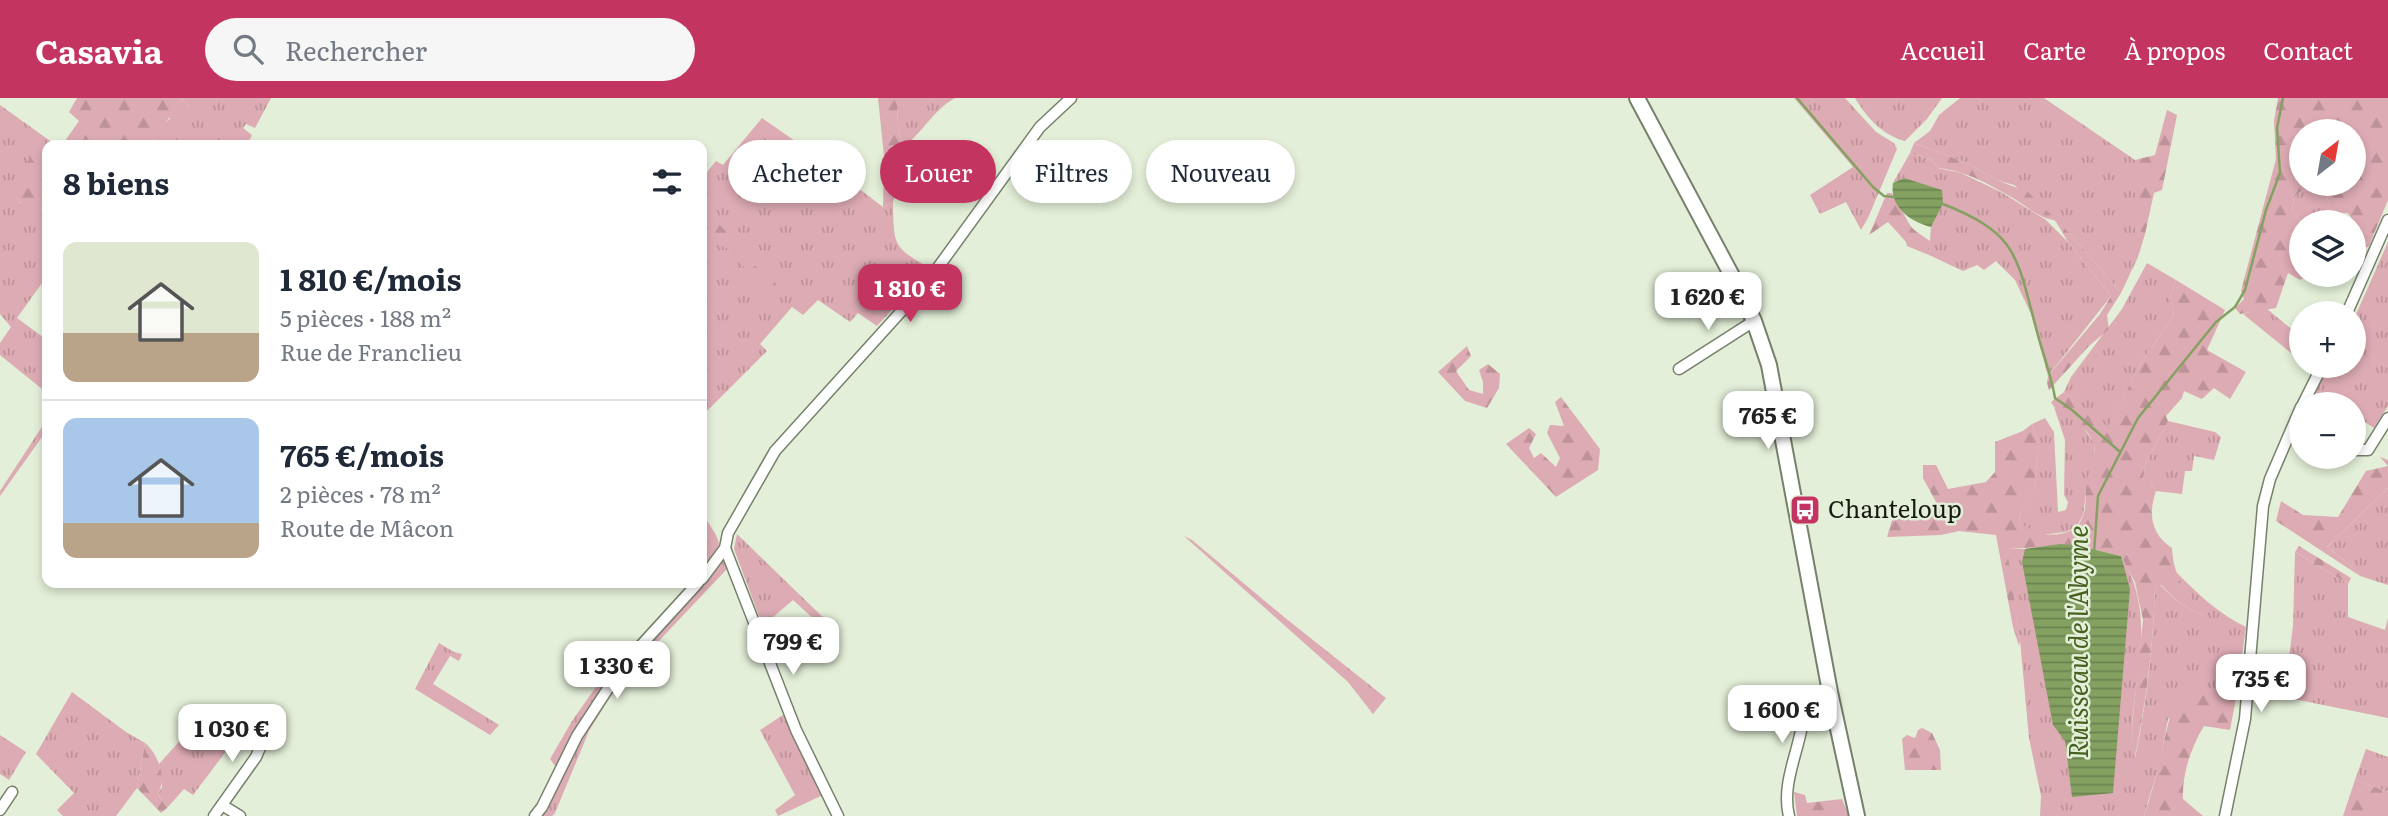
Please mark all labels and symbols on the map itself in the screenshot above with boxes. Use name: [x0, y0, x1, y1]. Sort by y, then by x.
north arrow: [2289, 119, 2366, 196]
pin: 1 810 €: [845, 264, 975, 324]
pin: 1 620 €: [1643, 272, 1773, 332]
pin: 765 €: [1719, 392, 1817, 451]
place label: Chanteloup: [1828, 490, 1962, 525]
bus stop icon: Chanteloup: [1788, 493, 1822, 527]
water label: Ruisseau de l'Abyme: [2057, 525, 2096, 759]
pin: 799 €: [744, 618, 842, 677]
pin: 1 330 €: [552, 642, 682, 701]
pin: 735 €: [2212, 654, 2310, 714]
pin: 1 600 €: [1717, 686, 1847, 745]
pin: 1 030 €: [167, 704, 297, 764]

